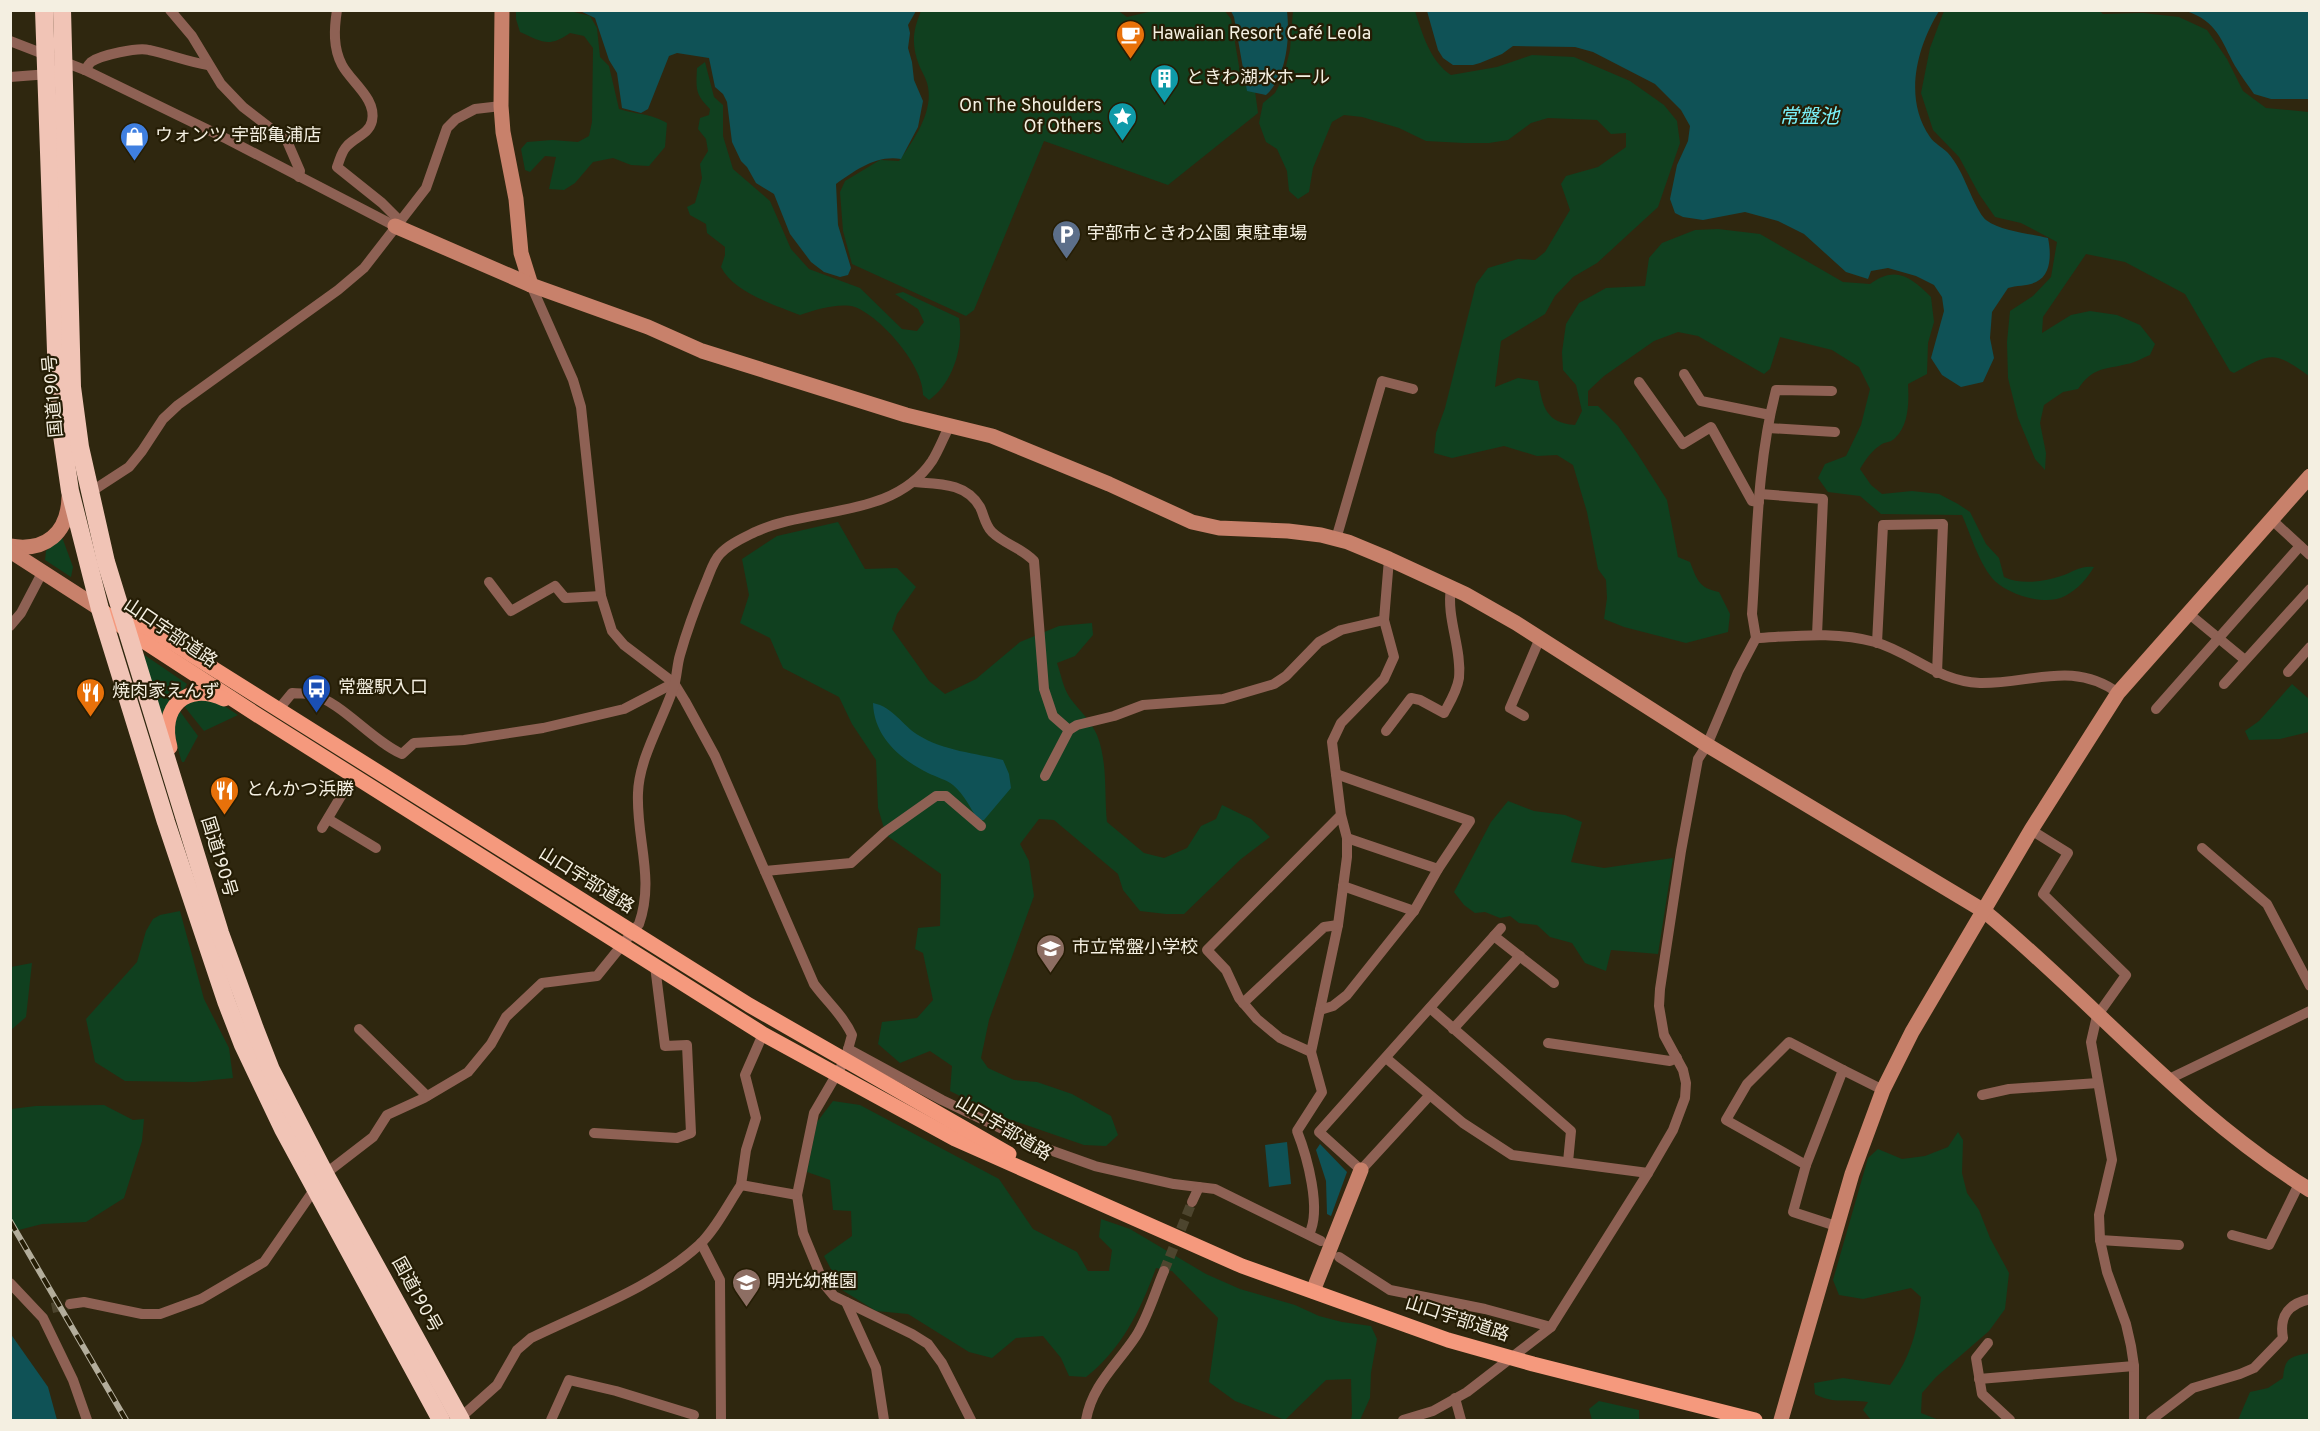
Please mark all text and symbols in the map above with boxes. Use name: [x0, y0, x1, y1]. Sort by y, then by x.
cafe icon: Hawaiian Resort Café Leola: [1115, 18, 1147, 60]
place label: Hawaiian Resort Café Leola: [1152, 23, 1371, 46]
building icon: ときわ湖水ホール: [1149, 62, 1181, 104]
place label: ときわ湖水ホール: [1186, 67, 1330, 90]
place label: On The Shoulders Of Others: [959, 95, 1102, 139]
place icon: On The Shoulders Of Others: [1107, 100, 1139, 142]
water label: 常盤池: [1779, 105, 1841, 131]
shop icon: ウォンツ 宇部亀浦店: [118, 120, 150, 162]
place label: ウォンツ 宇部亀浦店: [155, 125, 321, 148]
parking icon: 宇部市ときわ公園 東駐車場: [1050, 218, 1082, 260]
place label: 宇部市ときわ公園 東駐車場: [1087, 223, 1307, 246]
street label: 国道190号: [39, 354, 69, 438]
street label: 山口宇部道路: [119, 594, 221, 674]
bus stop icon: 常盤駅入口: [301, 672, 333, 714]
restaurant icon: 焼肉家えんず: [75, 676, 107, 718]
place label: 常盤駅入口: [338, 677, 428, 700]
place label: 焼肉家えんず: [112, 681, 220, 704]
restaurant icon: とんかつ浜勝: [209, 774, 241, 816]
place label: とんかつ浜勝: [246, 779, 354, 802]
street label: 国道190号: [195, 814, 241, 900]
street label: 山口宇部道路: [534, 843, 638, 919]
school or university icon: 市立常盤小学校: [1035, 932, 1067, 974]
place label: 市立常盤小学校: [1072, 937, 1198, 960]
street label: 山口宇部道路: [951, 1091, 1055, 1167]
street label: 国道190号: [386, 1253, 446, 1337]
school or university icon: 明光幼稚園: [730, 1266, 762, 1308]
place label: 明光幼稚園: [767, 1271, 857, 1294]
street label: 山口宇部道路: [1402, 1292, 1512, 1348]

